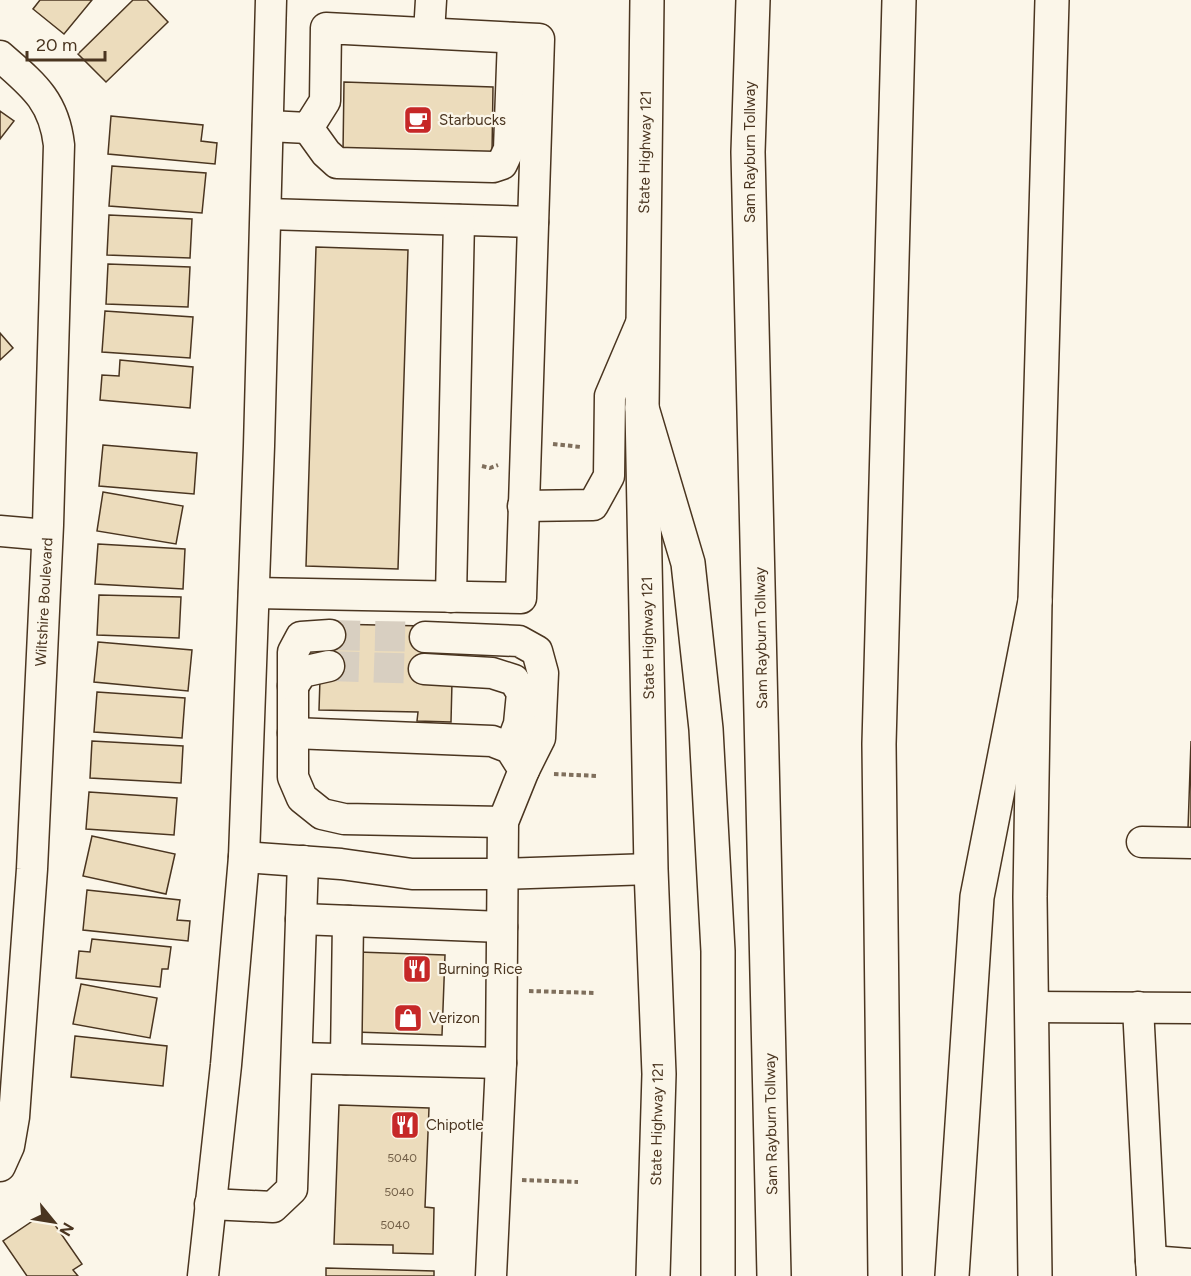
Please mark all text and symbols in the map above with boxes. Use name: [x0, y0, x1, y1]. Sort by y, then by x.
scale bar: [27, 24, 105, 62]
text: 20 m: [36, 34, 77, 56]
street label: Sam Rayburn Tollway: [741, 81, 759, 223]
street label: State Highway 121: [635, 90, 655, 214]
cafe icon: Starbucks: [402, 104, 434, 136]
place label: Starbucks: [439, 111, 506, 129]
street label: Wiltshire Boulevard: [32, 537, 56, 667]
street label: Sam Rayburn Tollway: [751, 567, 771, 709]
street label: State Highway 121: [638, 576, 658, 700]
restaurant icon: Burning Rice: [401, 953, 433, 985]
place label: Burning Rice: [438, 960, 523, 978]
shop icon: Verizon: [392, 1002, 424, 1034]
place label: Verizon: [429, 1009, 480, 1027]
street label: Sam Rayburn Tollway: [761, 1053, 781, 1195]
street label: State Highway 121: [647, 1062, 667, 1186]
restaurant icon: Chipotle: [389, 1109, 421, 1141]
place label: Chipotle: [426, 1116, 483, 1134]
house number: 5040: [387, 1151, 417, 1165]
house number: 5040: [384, 1185, 414, 1199]
north arrow: [24, 1192, 84, 1252]
house number: 5040: [380, 1218, 410, 1232]
text: N: [55, 1219, 78, 1239]

